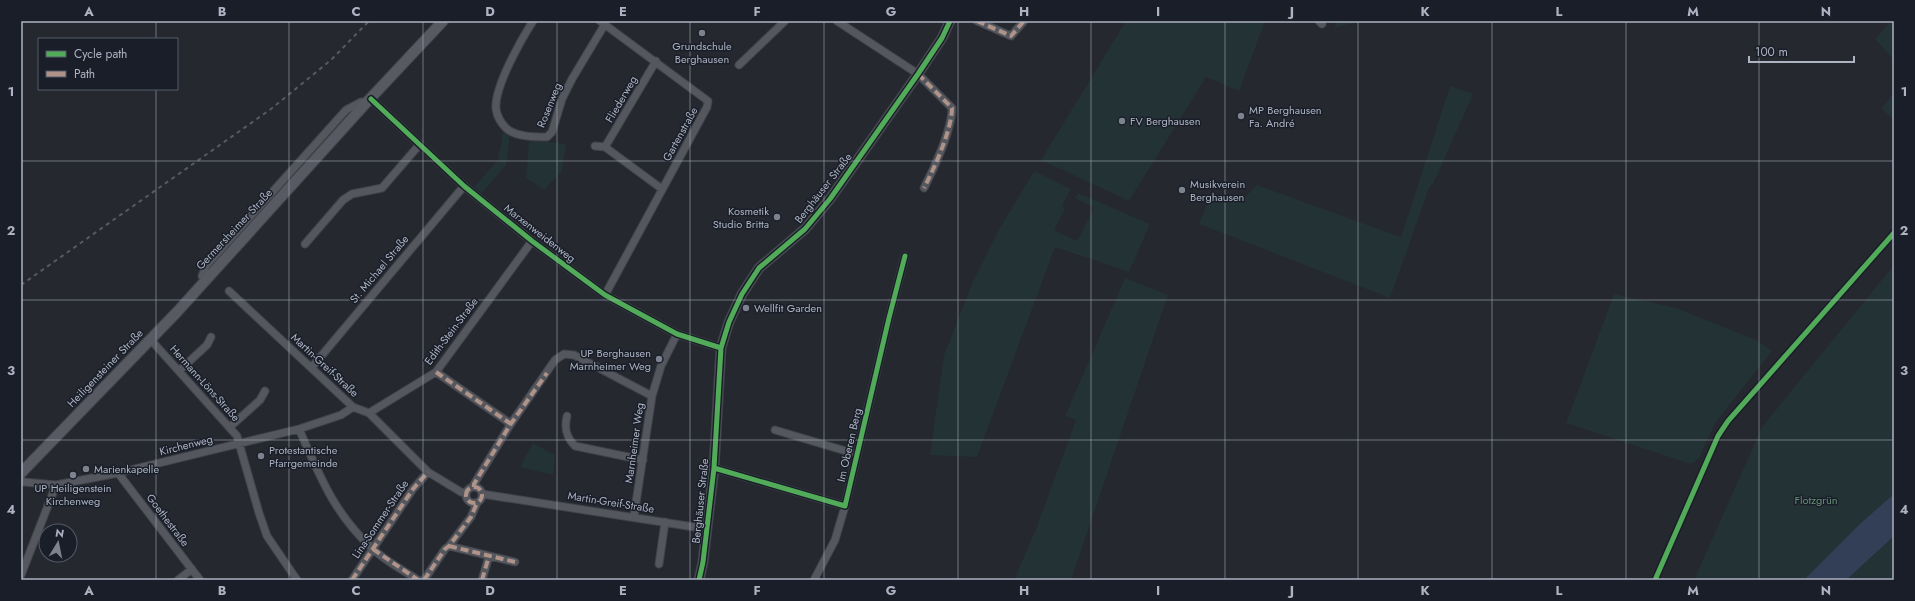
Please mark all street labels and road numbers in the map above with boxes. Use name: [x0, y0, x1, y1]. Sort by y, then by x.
street label: Fliederweg: [601, 73, 641, 125]
street label: Rosenweg: [533, 80, 565, 130]
street label: Gartenstraße: [659, 104, 702, 164]
street label: Berghäuser Straße: [790, 149, 856, 227]
street label: Germersheimer Straße: [192, 185, 276, 273]
street label: Marxenweidenweg: [501, 200, 579, 266]
street label: St. Michael Straße: [346, 231, 412, 306]
street label: Edith-Stein-Straße: [420, 294, 482, 368]
street label: Heiligensteiner Straße: [63, 325, 147, 411]
street label: Martin-Greif-Straße: [288, 329, 363, 401]
street label: Hermann-Löns-Straße: [166, 341, 244, 425]
street label: Marnheimer Weg: [620, 402, 648, 484]
street label: Im Oberen Berg: [833, 407, 865, 483]
street label: Kirchenweg: [158, 431, 214, 459]
street label: Berghäuser Straße: [688, 457, 712, 544]
street label: Lina-Sommer-Straße: [348, 476, 412, 562]
street label: Martin-Greif-Straße: [567, 487, 656, 517]
street label: Goethestraße: [143, 490, 193, 550]

